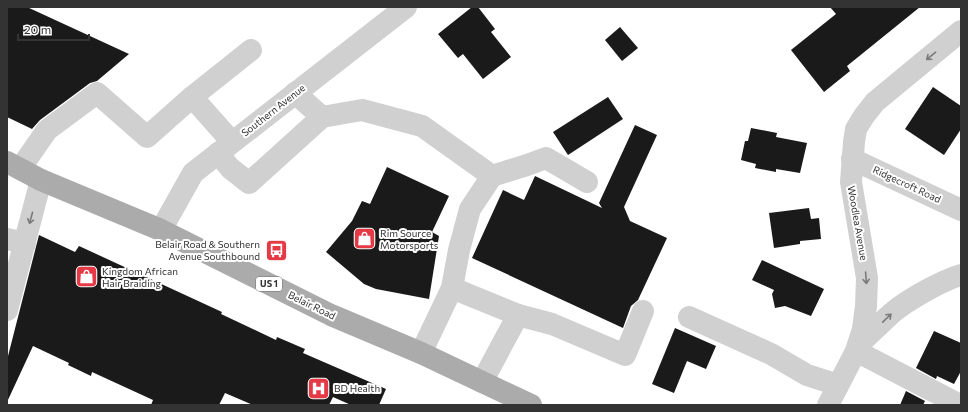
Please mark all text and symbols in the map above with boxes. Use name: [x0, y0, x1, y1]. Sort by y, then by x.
scale bar: [18, 16, 89, 42]
text: 20 m: [24, 22, 51, 36]
one-way arrow: [925, 51, 936, 60]
street label: Southern Avenue: [239, 81, 307, 139]
street label: Ridgecroft Road: [871, 163, 943, 205]
street label: Woodlea Avenue: [846, 185, 870, 261]
one-way arrow: [27, 211, 35, 224]
shop icon: Rim Source Motorsports: [352, 226, 378, 252]
place label: Rim Source Motorsports: [380, 227, 439, 251]
bus stop icon: Belair Road & Southern Avenue Southbound: [263, 237, 289, 263]
place label: Belair Road & Southern Avenue Southbound: [155, 238, 260, 262]
shop icon: Kingdom African Hair Braiding: [74, 264, 100, 290]
place label: Kingdom African Hair Braiding: [102, 265, 178, 289]
one-way arrow: [863, 271, 870, 284]
road number: US 1: [256, 277, 282, 291]
street label: Belair Road: [286, 288, 338, 322]
one-way arrow: [882, 313, 892, 323]
hospital icon: BD Health: [306, 375, 332, 401]
place label: BD Health: [334, 382, 380, 394]

